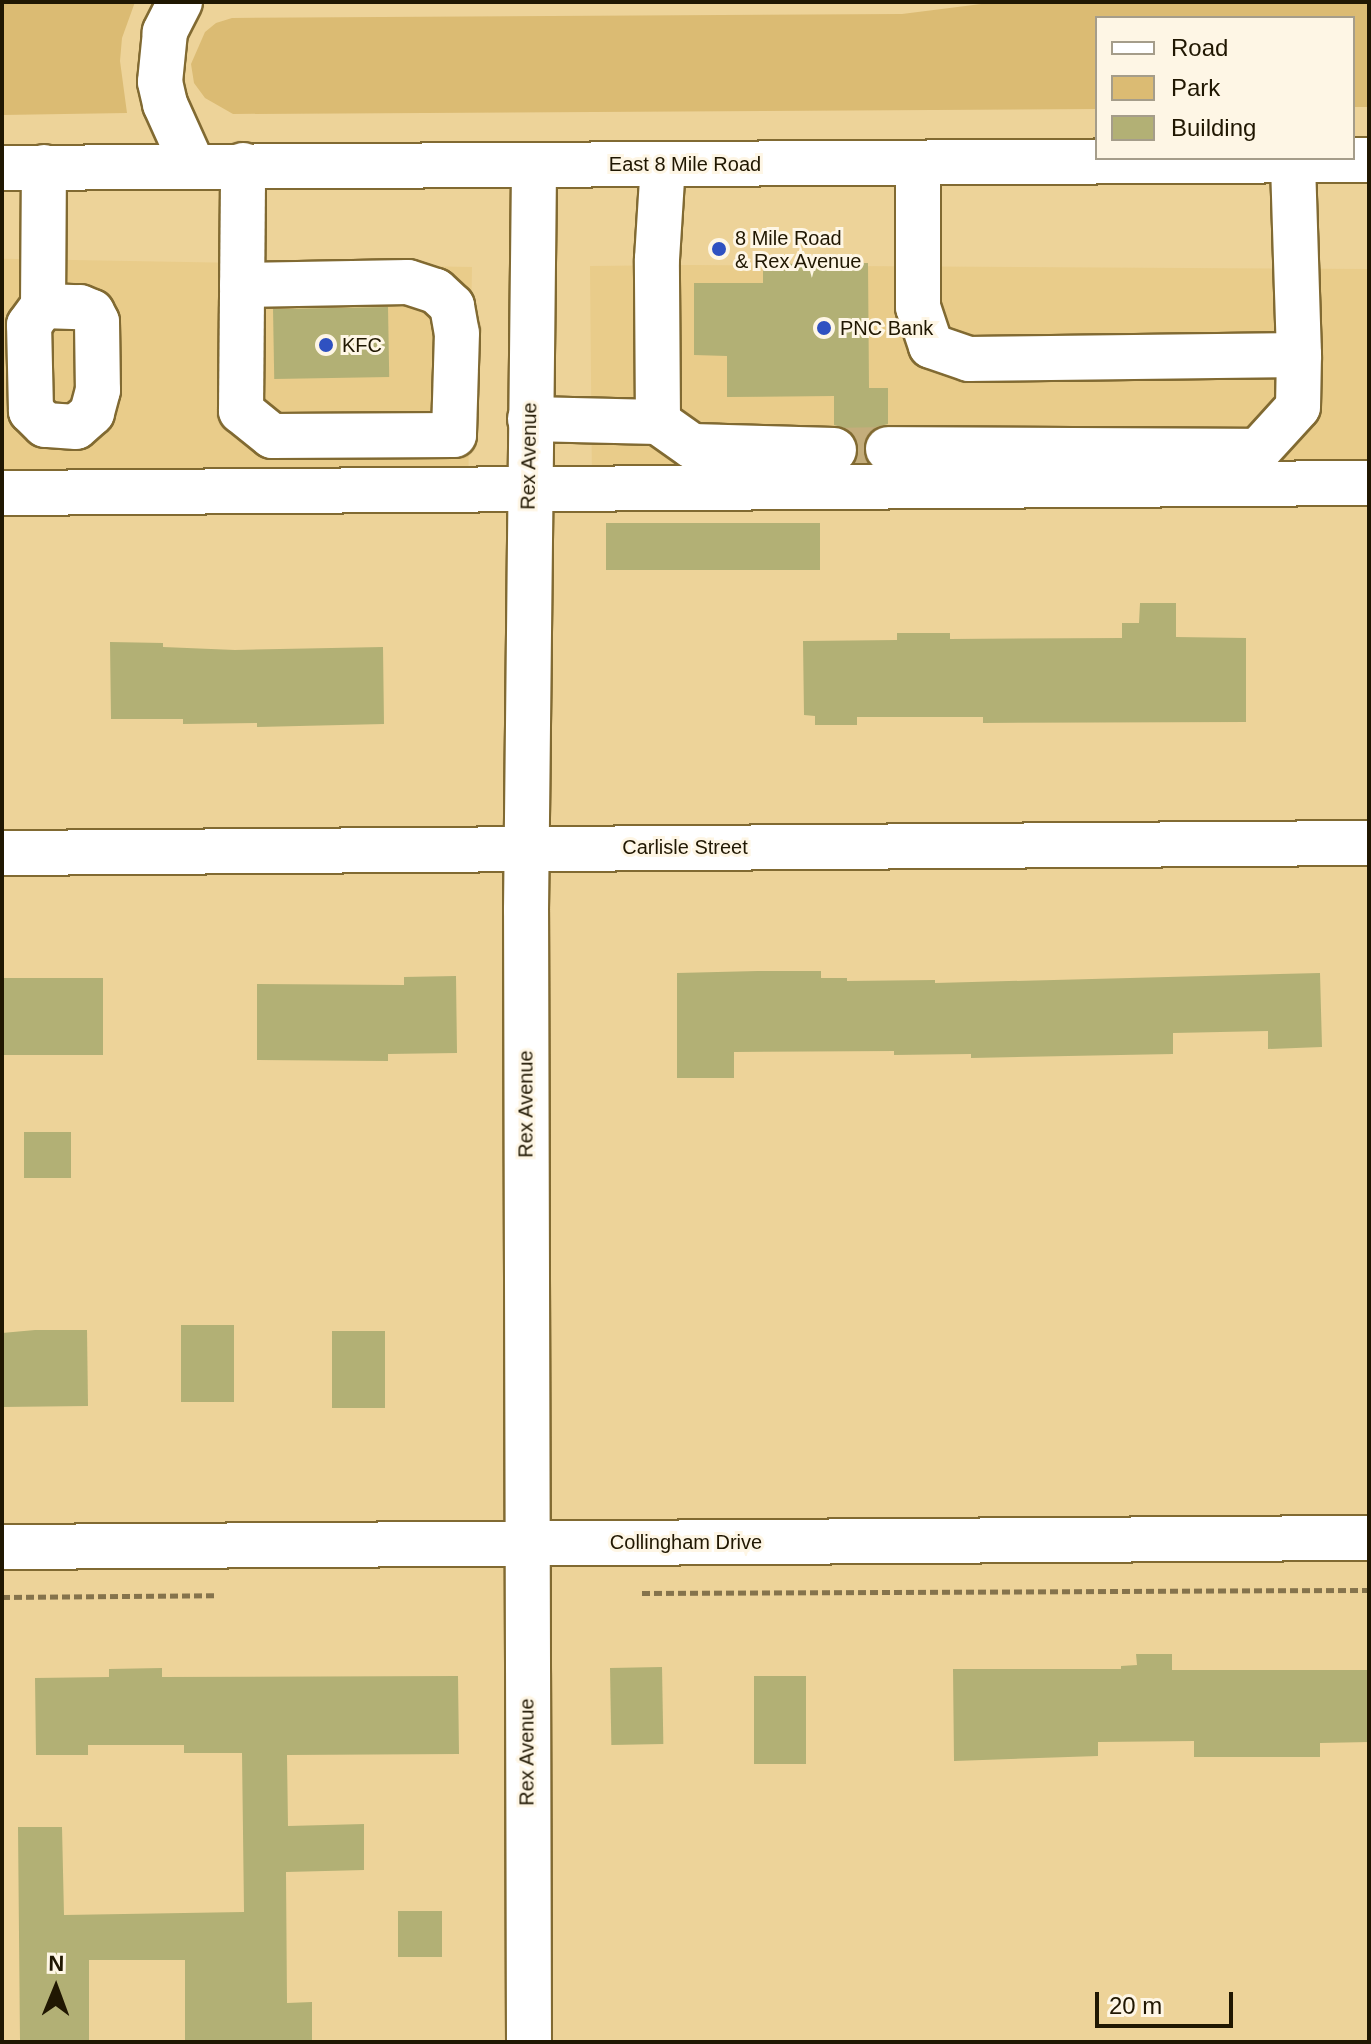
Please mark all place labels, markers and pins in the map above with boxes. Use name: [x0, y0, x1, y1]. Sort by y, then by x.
place label: 8 Mile Road & Rex Avenue: [735, 226, 862, 273]
marker: 8 Mile Road & Rex Avenue: [710, 240, 728, 258]
place label: PNC Bank: [840, 316, 933, 340]
marker: PNC Bank: [815, 319, 833, 337]
place label: KFC: [342, 333, 382, 357]
marker: KFC: [317, 336, 335, 354]

